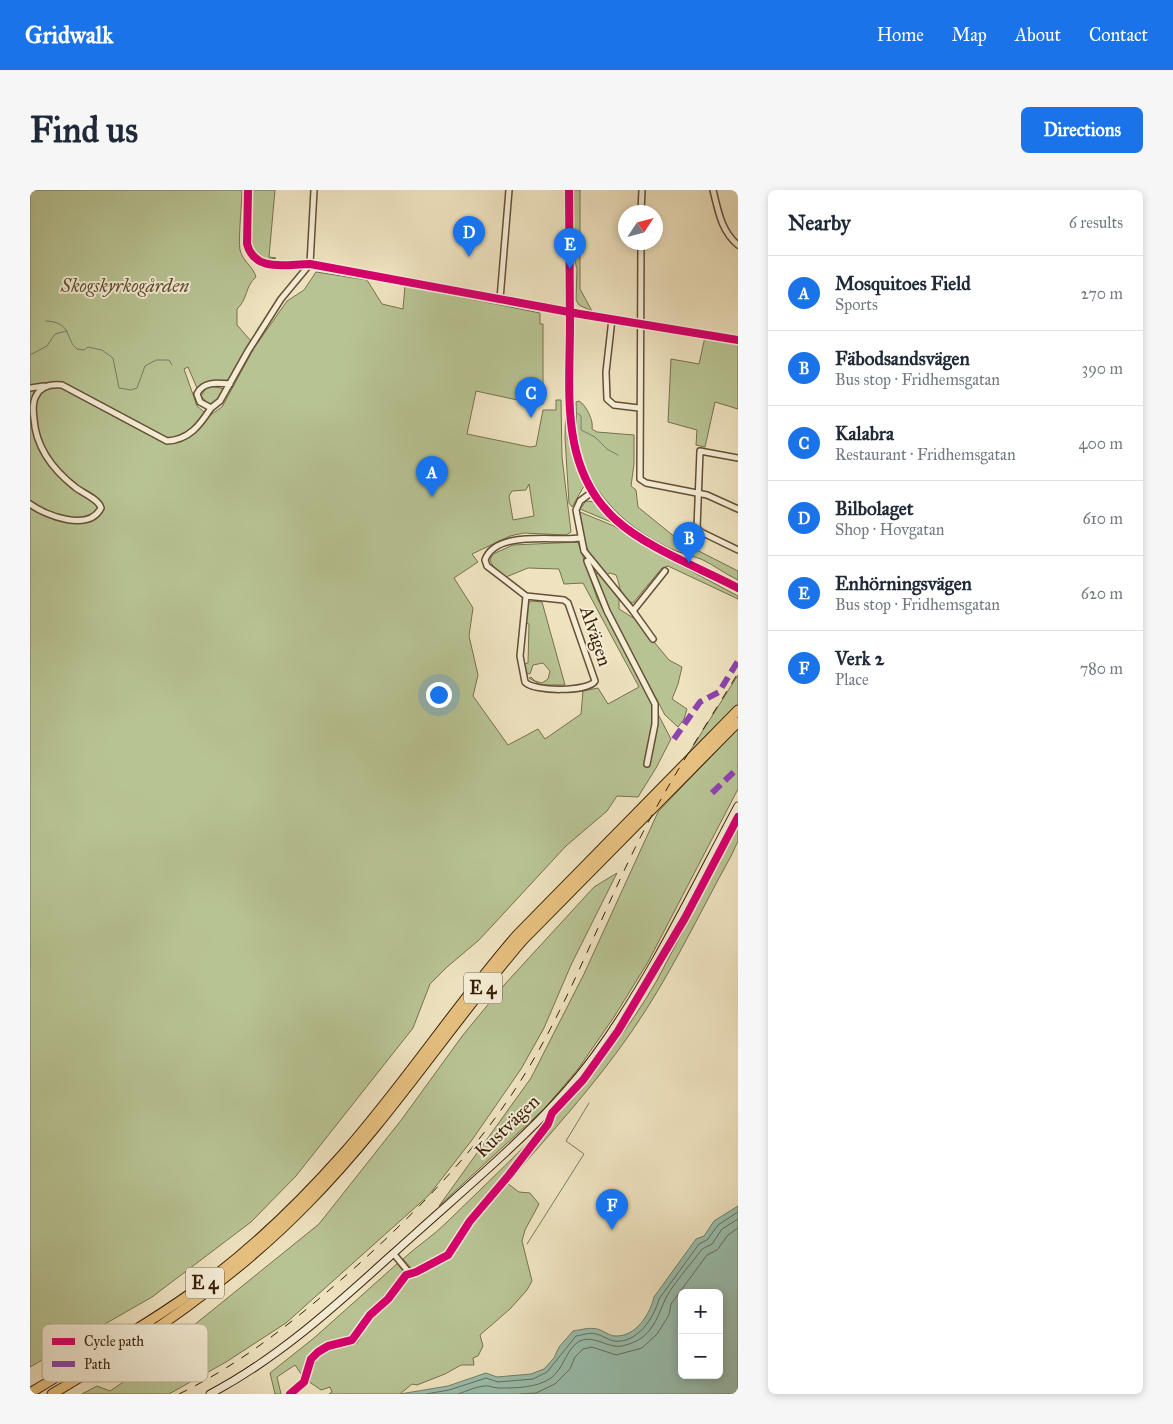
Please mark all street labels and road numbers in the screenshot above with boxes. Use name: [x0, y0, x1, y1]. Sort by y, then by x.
street label: Alvägen: [574, 602, 617, 669]
road number: E 4: [464, 972, 502, 1004]
street label: Kustvägen: [470, 1090, 545, 1163]
road number: E 4: [186, 1268, 224, 1298]

